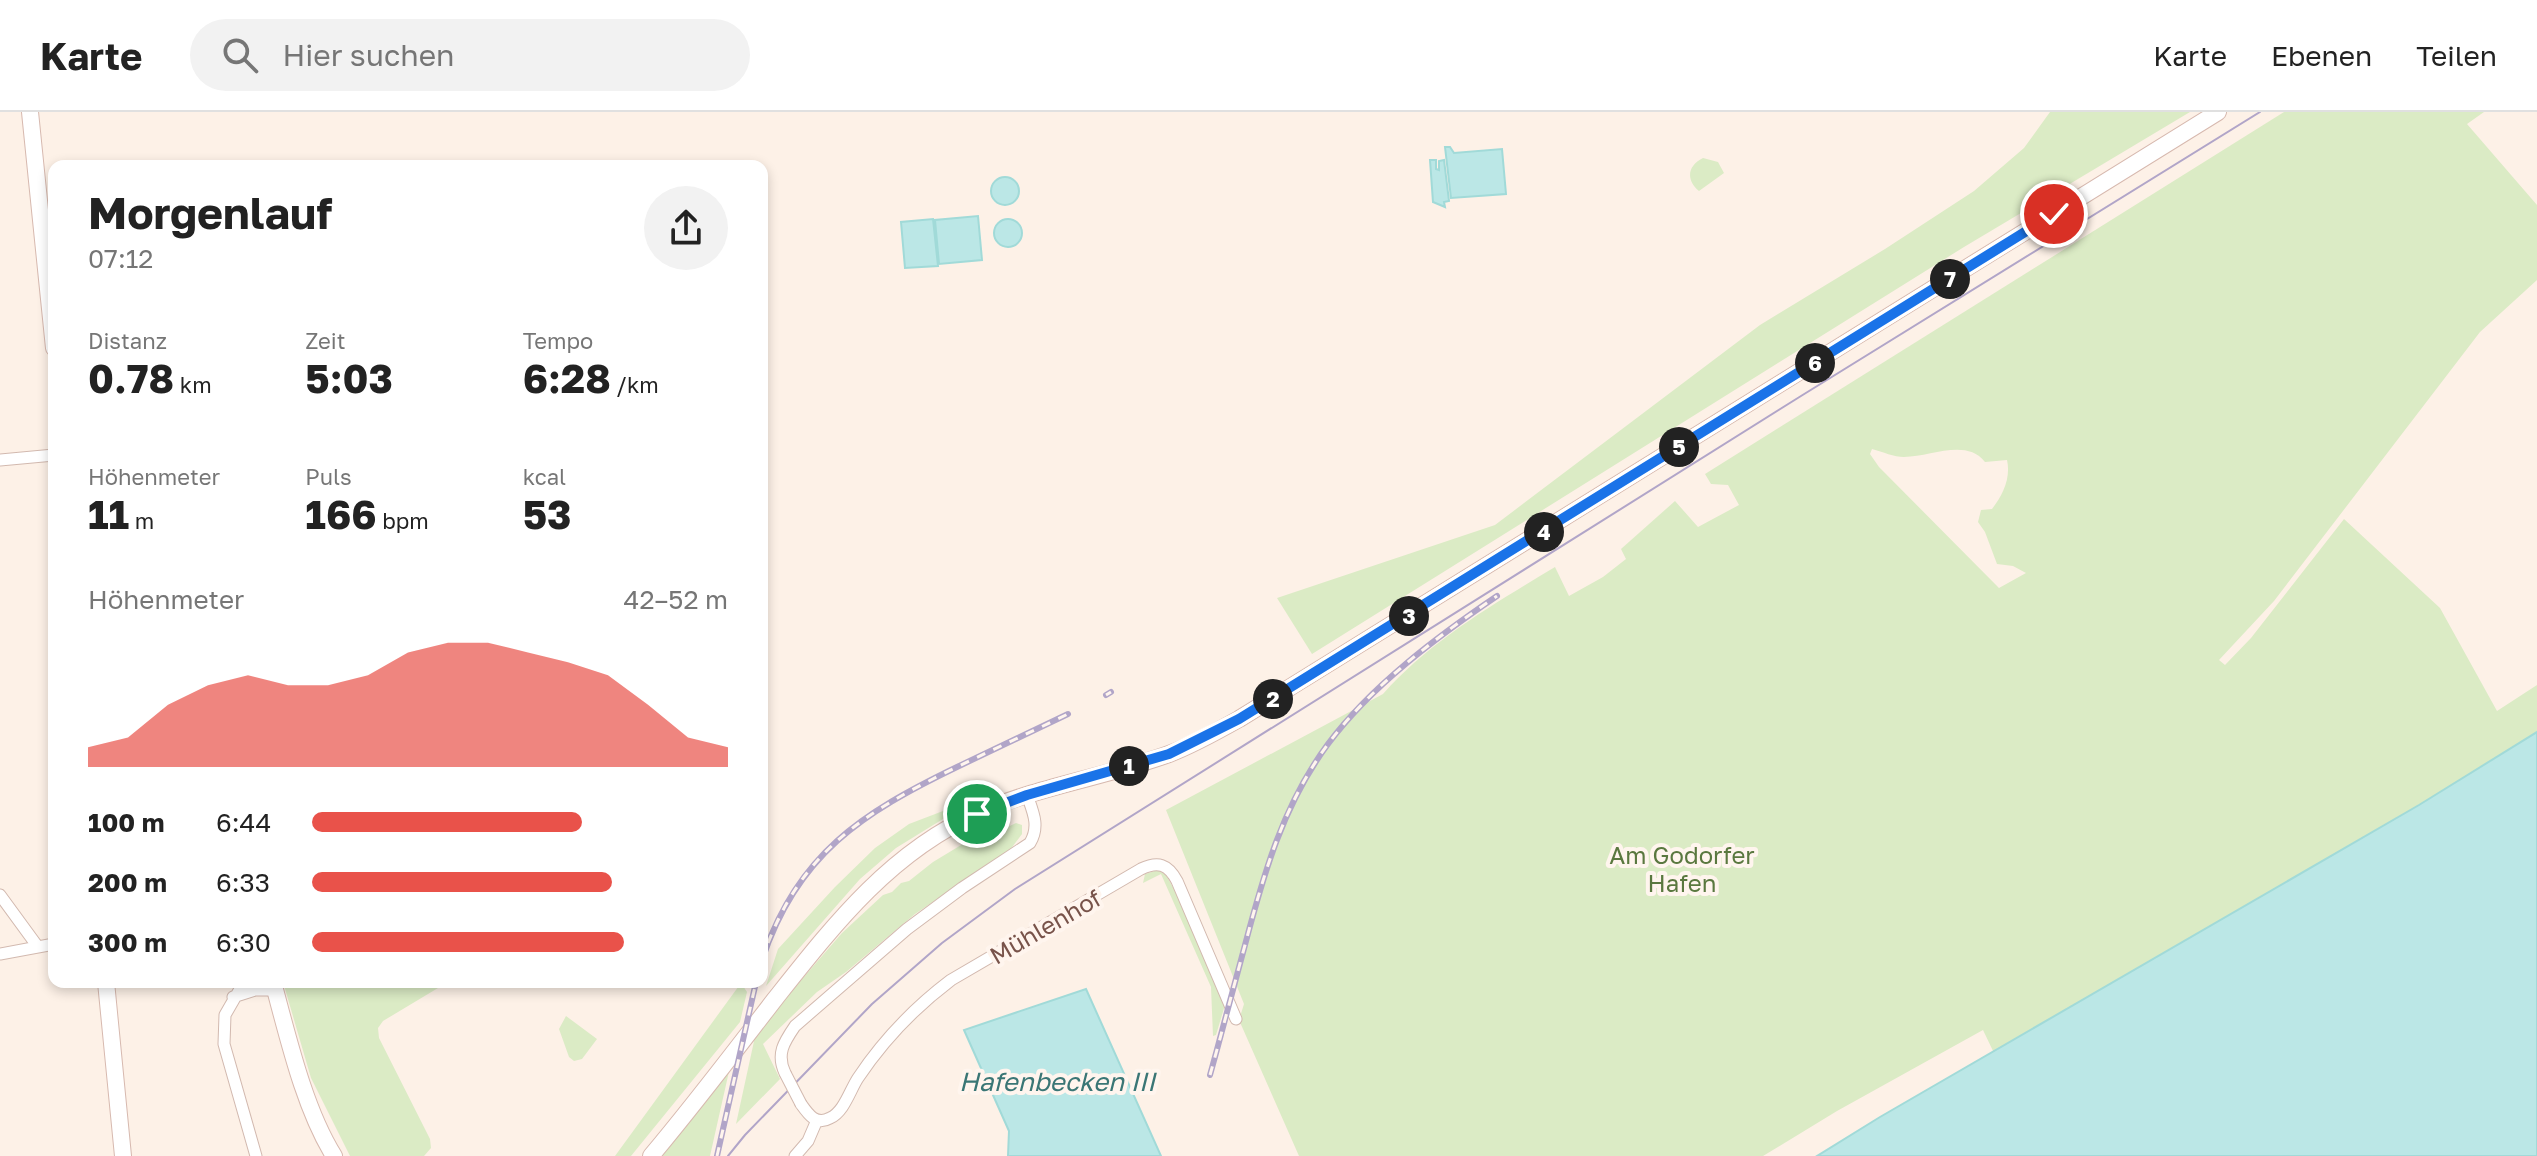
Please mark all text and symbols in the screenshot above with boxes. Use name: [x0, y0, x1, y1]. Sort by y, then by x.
search box: [190, 19, 750, 91]
text: Karte: [40, 33, 142, 78]
icon: search: [218, 33, 262, 77]
text: Hier suchen: [282, 37, 455, 73]
text: Karte: [2153, 39, 2227, 72]
text: Ebenen: [2271, 39, 2372, 72]
text: Teilen: [2416, 39, 2497, 72]
pin: [2020, 180, 2088, 248]
text: Morgenlauf: [88, 186, 332, 239]
button: share: [644, 186, 728, 270]
icon: check: [2032, 192, 2076, 236]
text: 07:12: [88, 243, 153, 274]
pin: 7: [1930, 259, 1970, 299]
text: 7: [1944, 265, 1956, 292]
text: Distanz: [88, 327, 167, 354]
text: Zeit: [305, 327, 346, 354]
text: Tempo: [523, 327, 593, 354]
pin: 6: [1795, 343, 1835, 383]
text: 6: [1808, 349, 1822, 376]
text: 0.78: [88, 354, 174, 402]
text: 5:03: [305, 354, 393, 402]
text: 6:28: [523, 354, 611, 402]
text: km: [174, 371, 212, 398]
text: /km: [611, 371, 659, 398]
pin: 5: [1659, 427, 1699, 467]
text: 5: [1672, 433, 1686, 460]
text: Höhenmeter: [88, 463, 220, 490]
text: Puls: [305, 463, 352, 490]
text: kcal: [523, 463, 566, 490]
text: 11: [88, 490, 129, 538]
text: 166: [305, 490, 377, 538]
text: 53: [523, 490, 571, 538]
text: m: [129, 507, 154, 534]
text: bpm: [377, 507, 429, 534]
pin: 4: [1524, 512, 1564, 552]
text: 4: [1537, 518, 1551, 545]
text: Höhenmeter: [88, 584, 244, 615]
text: 42–52 m: [624, 584, 728, 615]
pin: 3: [1389, 596, 1429, 636]
text: 3: [1402, 602, 1416, 629]
pin: 2: [1253, 679, 1293, 719]
text: 2: [1266, 685, 1280, 712]
pin: 1: [1109, 746, 1149, 786]
text: 1: [1123, 752, 1135, 779]
pin: [943, 780, 1011, 848]
icon: arrive: [955, 792, 999, 836]
text: 100 m: [88, 807, 164, 838]
text: 6:44: [216, 807, 271, 838]
park label: Am Godorfer Hafen: [1609, 840, 1755, 897]
text: 200 m: [88, 867, 167, 898]
text: 6:33: [216, 867, 270, 898]
street label: Mühlenhof: [984, 882, 1106, 969]
text: 300 m: [88, 927, 167, 958]
text: 6:30: [216, 927, 271, 958]
water label: Hafenbecken III: [959, 1066, 1157, 1097]

